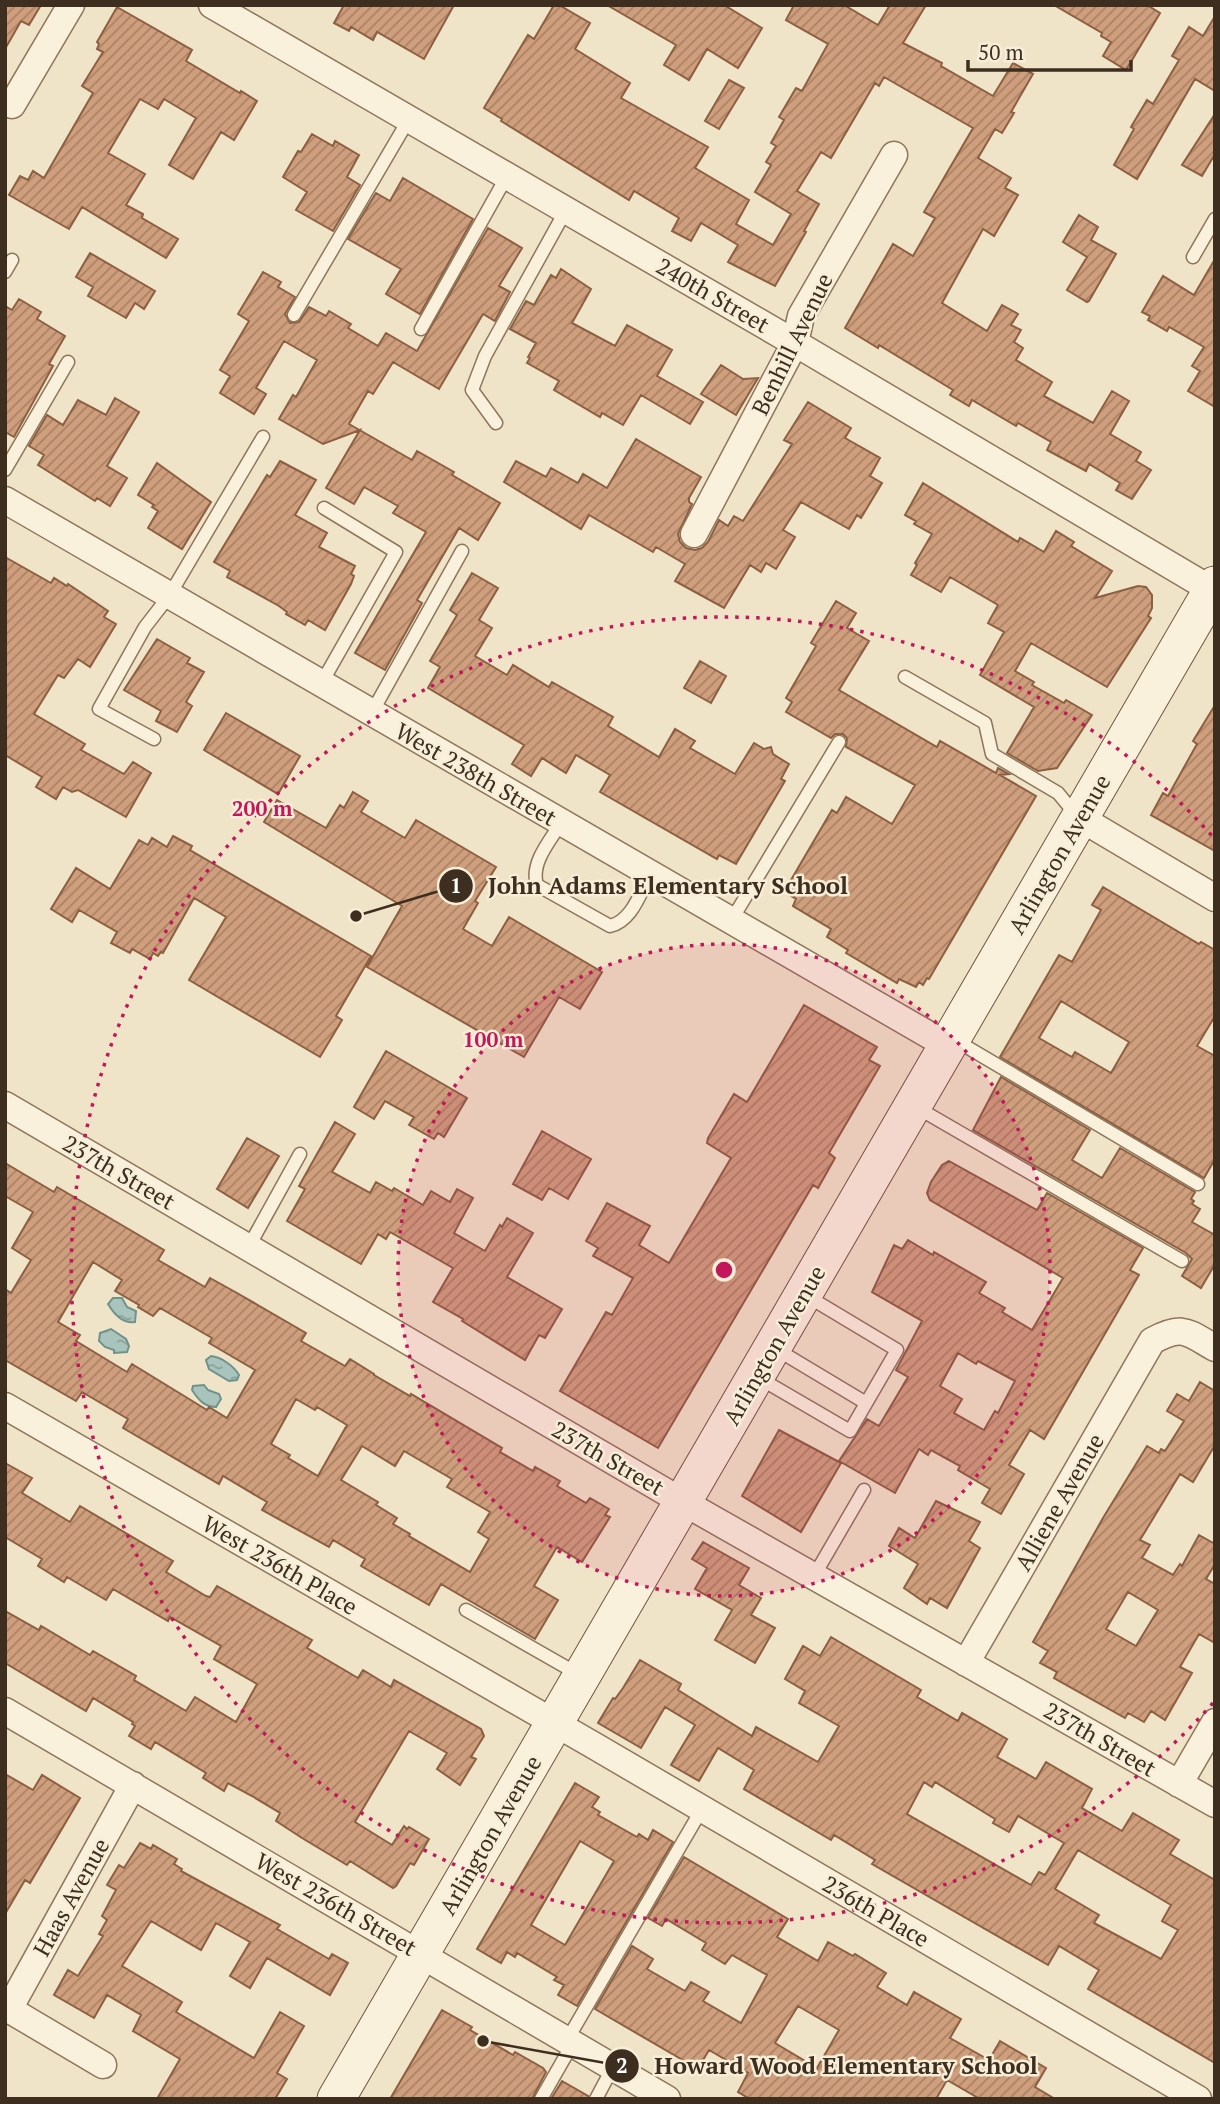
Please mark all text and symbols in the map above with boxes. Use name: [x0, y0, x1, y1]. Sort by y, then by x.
scale bar: [968, 28, 1131, 72]
text: 50 m: [978, 38, 1024, 66]
street label: 240th Street: [651, 250, 776, 340]
street label: Benhill Avenue: [744, 268, 840, 420]
street label: West 238th Street: [390, 715, 563, 833]
street label: Arlington Avenue: [1001, 769, 1117, 939]
text: 200 m: [232, 794, 293, 822]
callout: John Adams Elementary School: [439, 863, 862, 908]
text: John Adams Elementary School: [488, 869, 848, 901]
text: 1: [450, 871, 462, 899]
text: 100 m: [463, 1025, 524, 1053]
street label: 237th Street: [57, 1127, 181, 1217]
centre of rings: [712, 1258, 736, 1282]
street label: Arlington Avenue: [716, 1260, 832, 1430]
street label: 237th Street: [546, 1413, 670, 1503]
street label: Alliene Avenue: [1007, 1428, 1111, 1576]
street label: West 236th Place: [197, 1508, 363, 1622]
street label: 237th Street: [1038, 1694, 1162, 1784]
street label: Arlington Avenue: [432, 1750, 548, 1920]
street label: Haas Avenue: [26, 1832, 116, 1962]
street label: West 236th Street: [250, 1845, 423, 1963]
street label: 236th Place: [817, 1868, 935, 1954]
callout: Howard Wood Elementary School: [605, 2043, 1051, 2088]
text: Howard Wood Elementary School: [654, 2049, 1038, 2081]
text: 2: [616, 2051, 628, 2079]

